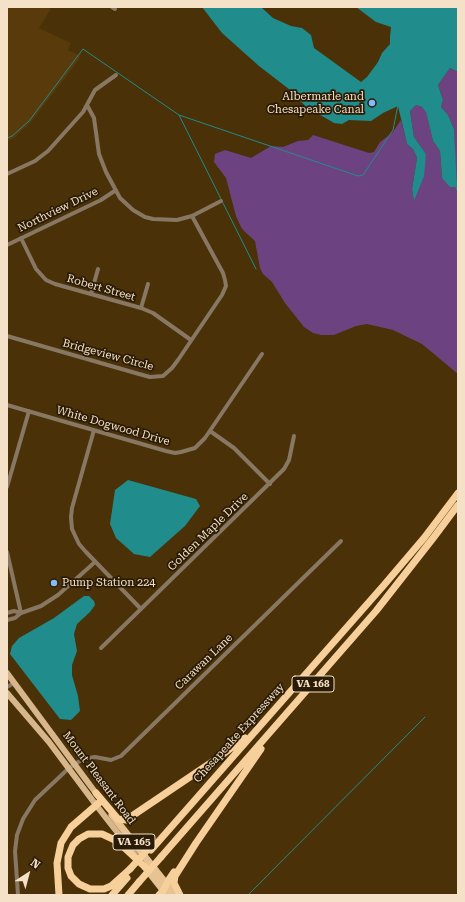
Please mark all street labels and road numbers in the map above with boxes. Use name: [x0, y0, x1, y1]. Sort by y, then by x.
street label: Northview Drive: [16, 185, 100, 235]
street label: Robert Street: [65, 272, 137, 304]
street label: Bridgeview Circle: [61, 337, 155, 373]
street label: White Dogwood Drive: [55, 403, 171, 449]
street label: Golden Maple Drive: [165, 490, 251, 574]
street label: Carawan Lane: [173, 631, 235, 693]
road number: VA 168: [292, 676, 334, 692]
street label: Chesapeake Expressway: [191, 681, 287, 785]
street label: Mount Pleasant Road: [60, 729, 138, 827]
road number: VA 165: [113, 834, 155, 850]

